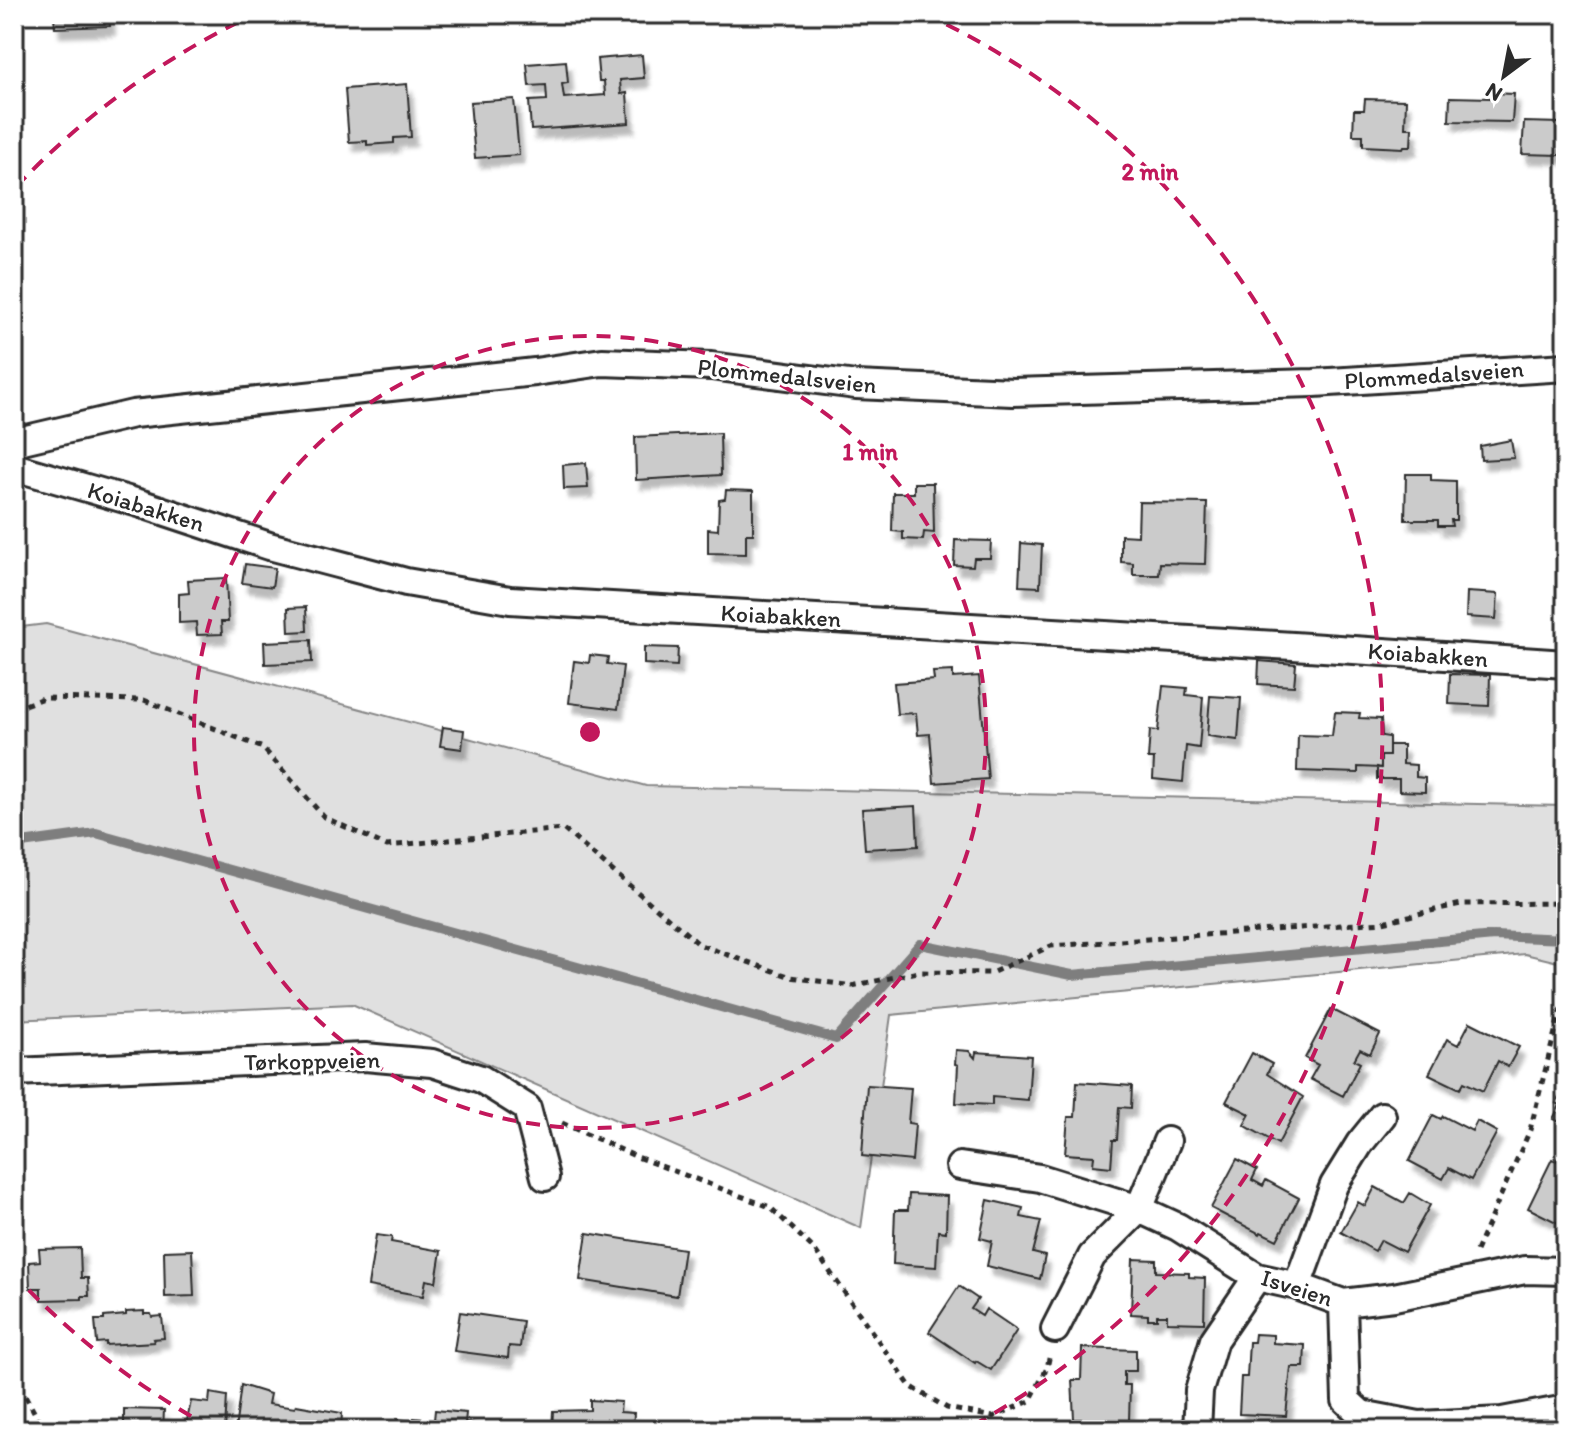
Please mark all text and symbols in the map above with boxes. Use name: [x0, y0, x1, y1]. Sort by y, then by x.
north arrow: [1464, 36, 1544, 116]
text: N: [1480, 77, 1507, 108]
text: 2 min: [1121, 157, 1179, 186]
street label: Plommedalsveien: [696, 352, 878, 399]
street label: Plommedalsveien: [1343, 354, 1525, 395]
text: 1 min: [842, 437, 898, 466]
street label: Koiabakken: [84, 475, 209, 538]
street label: Koiabakken: [720, 598, 842, 633]
street label: Koiabakken: [1367, 636, 1490, 673]
centre of rings: [576, 718, 604, 746]
street label: Tørkoppveien: [243, 1045, 381, 1076]
street label: Isveien: [1258, 1262, 1337, 1313]

